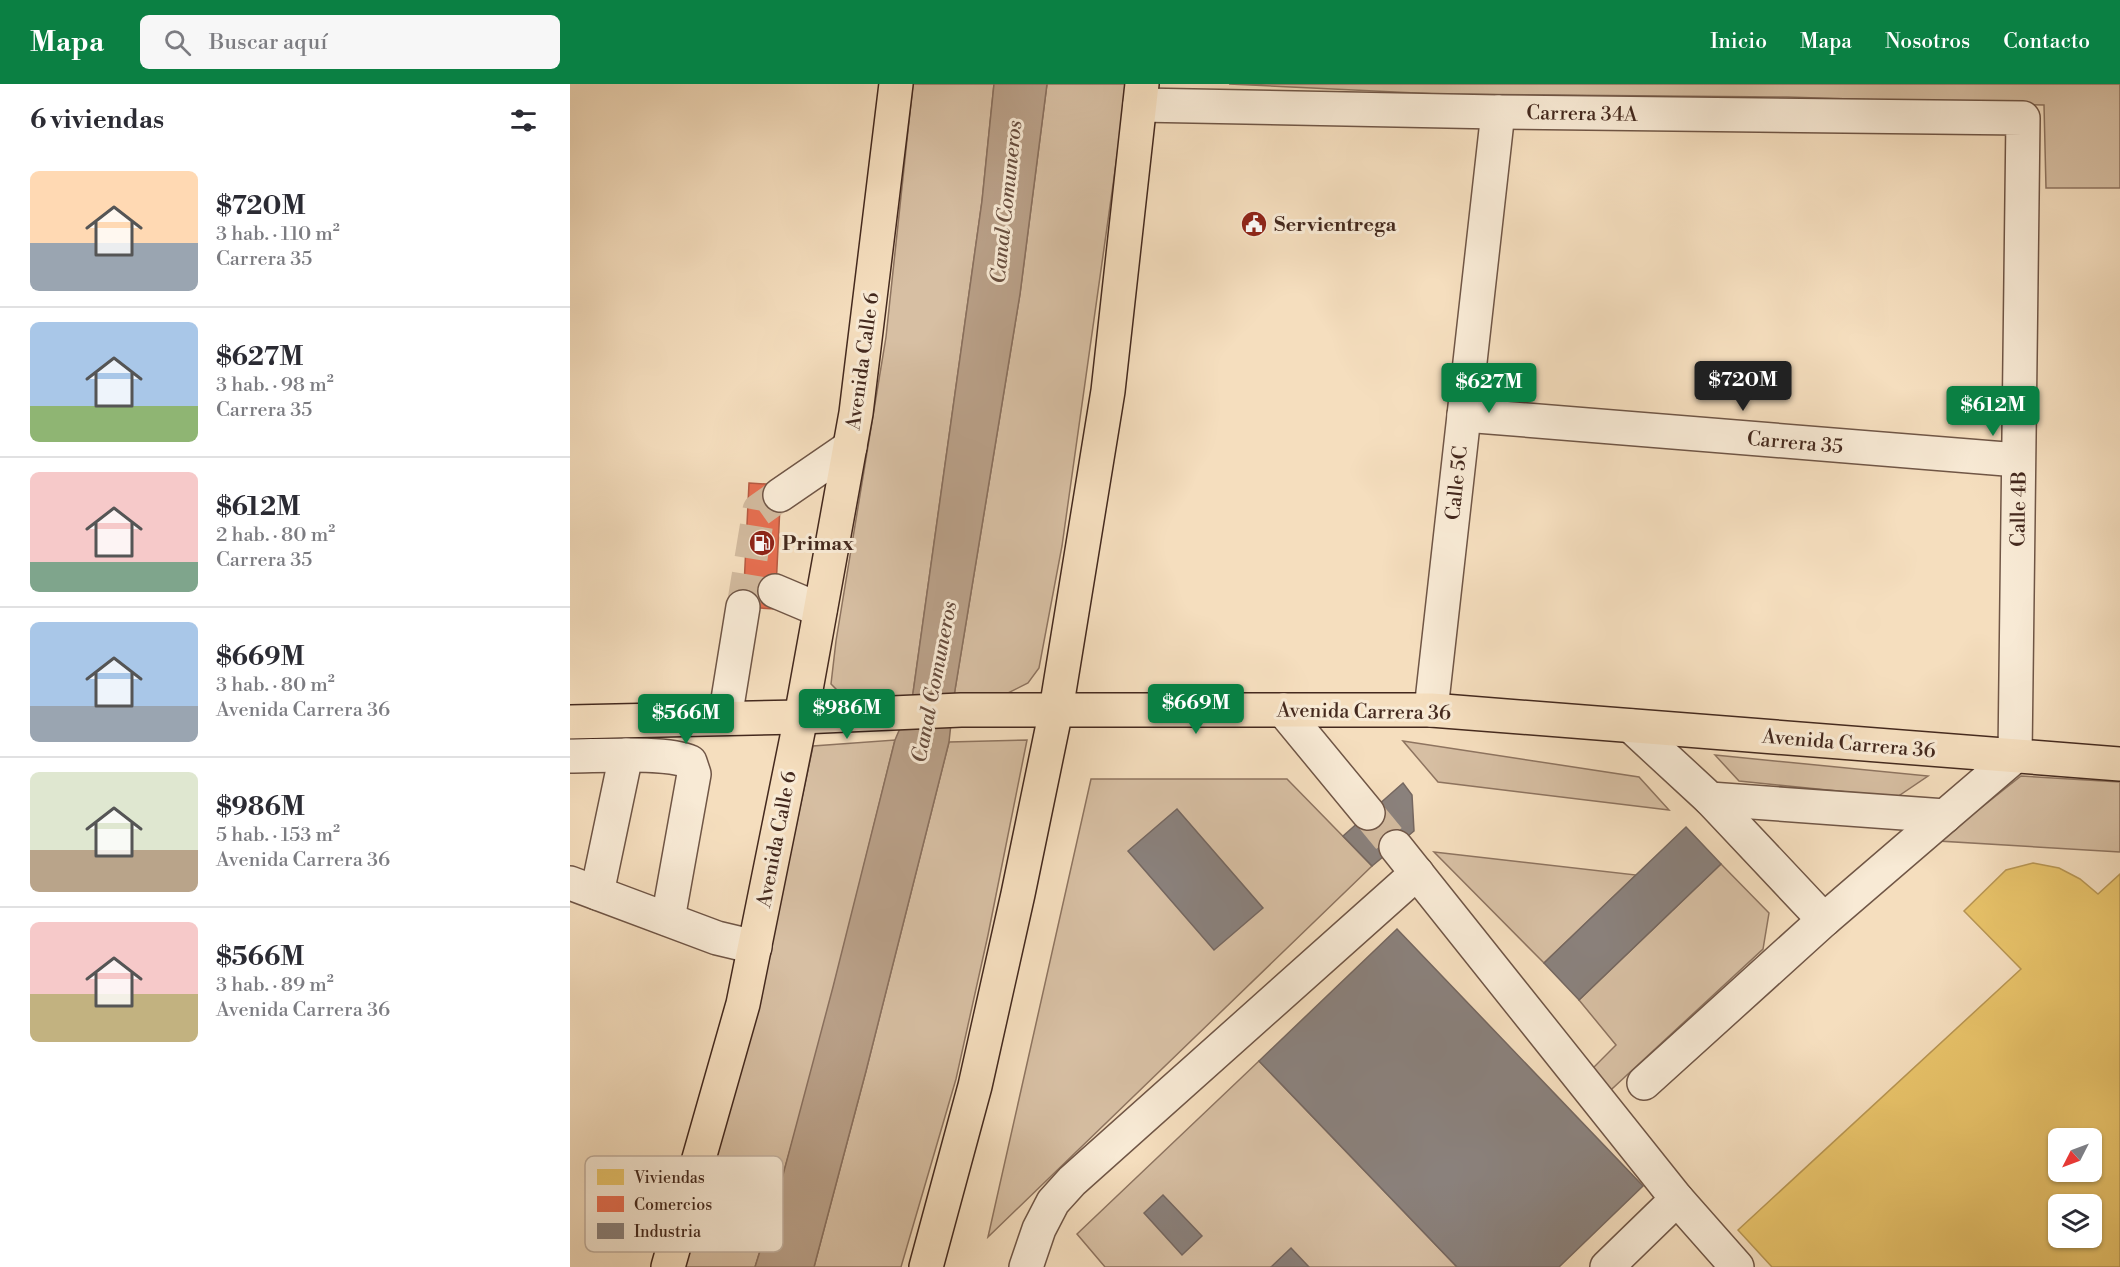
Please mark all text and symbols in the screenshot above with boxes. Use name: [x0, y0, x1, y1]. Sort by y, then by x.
search box: [140, 15, 560, 69]
text: Mapa: [30, 25, 104, 60]
icon: search: [161, 26, 194, 59]
text: Buscar aquí: [209, 29, 328, 56]
text: Inicio: [1710, 29, 1767, 55]
text: Mapa: [1800, 29, 1852, 55]
text: Nosotros: [1885, 29, 1970, 55]
text: Contacto: [2003, 29, 2090, 55]
street label: Carrera 34A: [1526, 101, 1639, 128]
text: 6 viviendas: [30, 104, 164, 136]
icon: filters: [507, 104, 540, 137]
water label: Canal Comuneros: [985, 119, 1029, 285]
text: $720M: [216, 190, 306, 222]
icon: home: [78, 195, 150, 267]
public building icon: Servientrega: [1239, 209, 1269, 239]
place label: Servientrega: [1274, 213, 1396, 238]
text: 3 hab. · 110 m²: [216, 222, 340, 247]
text: Carrera 35: [216, 247, 312, 272]
street label: Avenida Calle 6: [841, 291, 886, 433]
text: $627M: [216, 341, 303, 373]
icon: home: [78, 346, 150, 418]
pin: $720M: [1701, 361, 1785, 412]
pin: $627M: [1447, 363, 1531, 414]
text: $720M: [1709, 368, 1777, 393]
text: $627M: [1455, 370, 1523, 395]
text: 3 hab. · 98 m²: [216, 373, 334, 398]
pin: $612M: [1951, 386, 2035, 437]
text: $612M: [1961, 393, 2025, 418]
text: Carrera 35: [216, 398, 312, 423]
street label: Carrera 35: [1746, 427, 1844, 460]
street label: Calle 5C: [1441, 445, 1474, 522]
street label: Calle 4B: [2006, 471, 2033, 547]
text: $612M: [216, 491, 300, 523]
icon: home: [78, 496, 150, 568]
text: 2 hab. · 80 m²: [216, 523, 335, 548]
fuel station icon: Primax: [747, 528, 777, 558]
place label: Primax: [782, 532, 854, 557]
text: Carrera 35: [216, 548, 312, 573]
water label: Canal Comuneros: [907, 599, 963, 765]
text: $669M: [216, 641, 305, 673]
icon: home: [78, 646, 150, 718]
text: 3 hab. · 80 m²: [216, 673, 335, 698]
pin: $669M: [1154, 684, 1238, 735]
pin: $986M: [805, 689, 889, 740]
text: $669M: [1162, 691, 1230, 716]
pin: $566M: [644, 694, 728, 745]
text: $986M: [813, 696, 881, 721]
text: Avenida Carrera 36: [216, 698, 390, 723]
street label: Avenida Carrera 36: [1276, 698, 1451, 727]
text: $566M: [652, 701, 720, 726]
street label: Avenida Carrera 36: [1760, 724, 1937, 765]
street label: Avenida Calle 6: [752, 769, 803, 911]
text: $986M: [216, 791, 305, 823]
icon: home: [78, 796, 150, 868]
text: 5 hab. · 153 m²: [216, 823, 340, 848]
text: Avenida Carrera 36: [216, 848, 390, 873]
text: $566M: [216, 941, 304, 973]
icon: home: [78, 946, 150, 1018]
text: 3 hab. · 89 m²: [216, 973, 334, 998]
text: Avenida Carrera 36: [216, 998, 390, 1023]
north arrow: [2048, 1128, 2102, 1182]
map controls: [2048, 1128, 2102, 1248]
legend: [585, 1156, 783, 1252]
text: Viviendas: [633, 1168, 705, 1188]
button: layers: [2048, 1194, 2102, 1248]
text: Comercios: [634, 1195, 712, 1215]
text: Industria: [634, 1222, 702, 1242]

